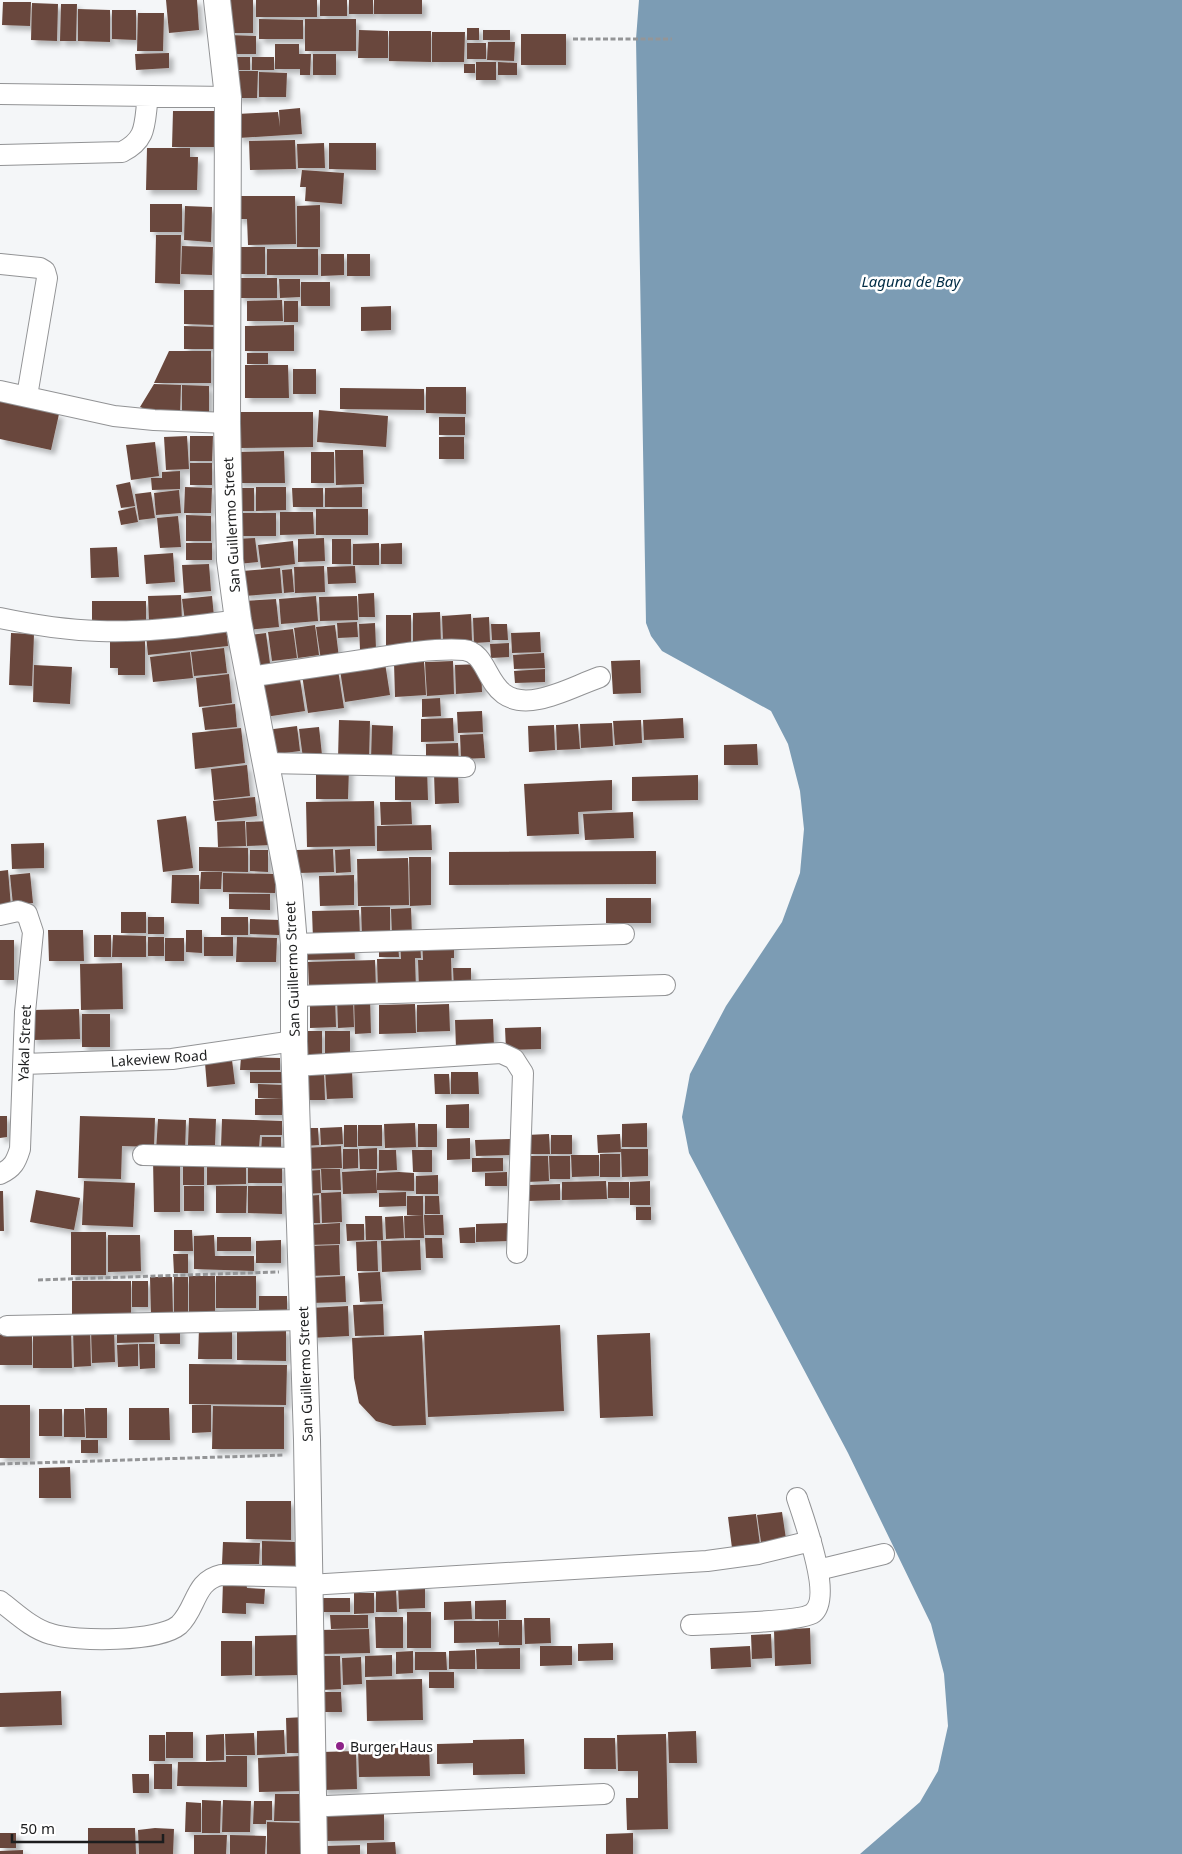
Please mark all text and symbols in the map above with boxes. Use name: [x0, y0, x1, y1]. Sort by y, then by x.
water label: Laguna de Bay: [862, 271, 961, 291]
street label: San Guillermo Street: [218, 457, 244, 593]
street label: San Guillermo Street: [280, 901, 304, 1037]
street label: Yakal Street: [13, 1004, 35, 1082]
street label: Lakeview Road: [110, 1045, 208, 1071]
street label: San Guillermo Street: [293, 1306, 317, 1442]
place label: Burger Haus: [350, 1737, 433, 1756]
marker: Burger Haus: [334, 1740, 346, 1752]
scale bar: [12, 1812, 164, 1844]
text: 50 m: [20, 1818, 55, 1838]

